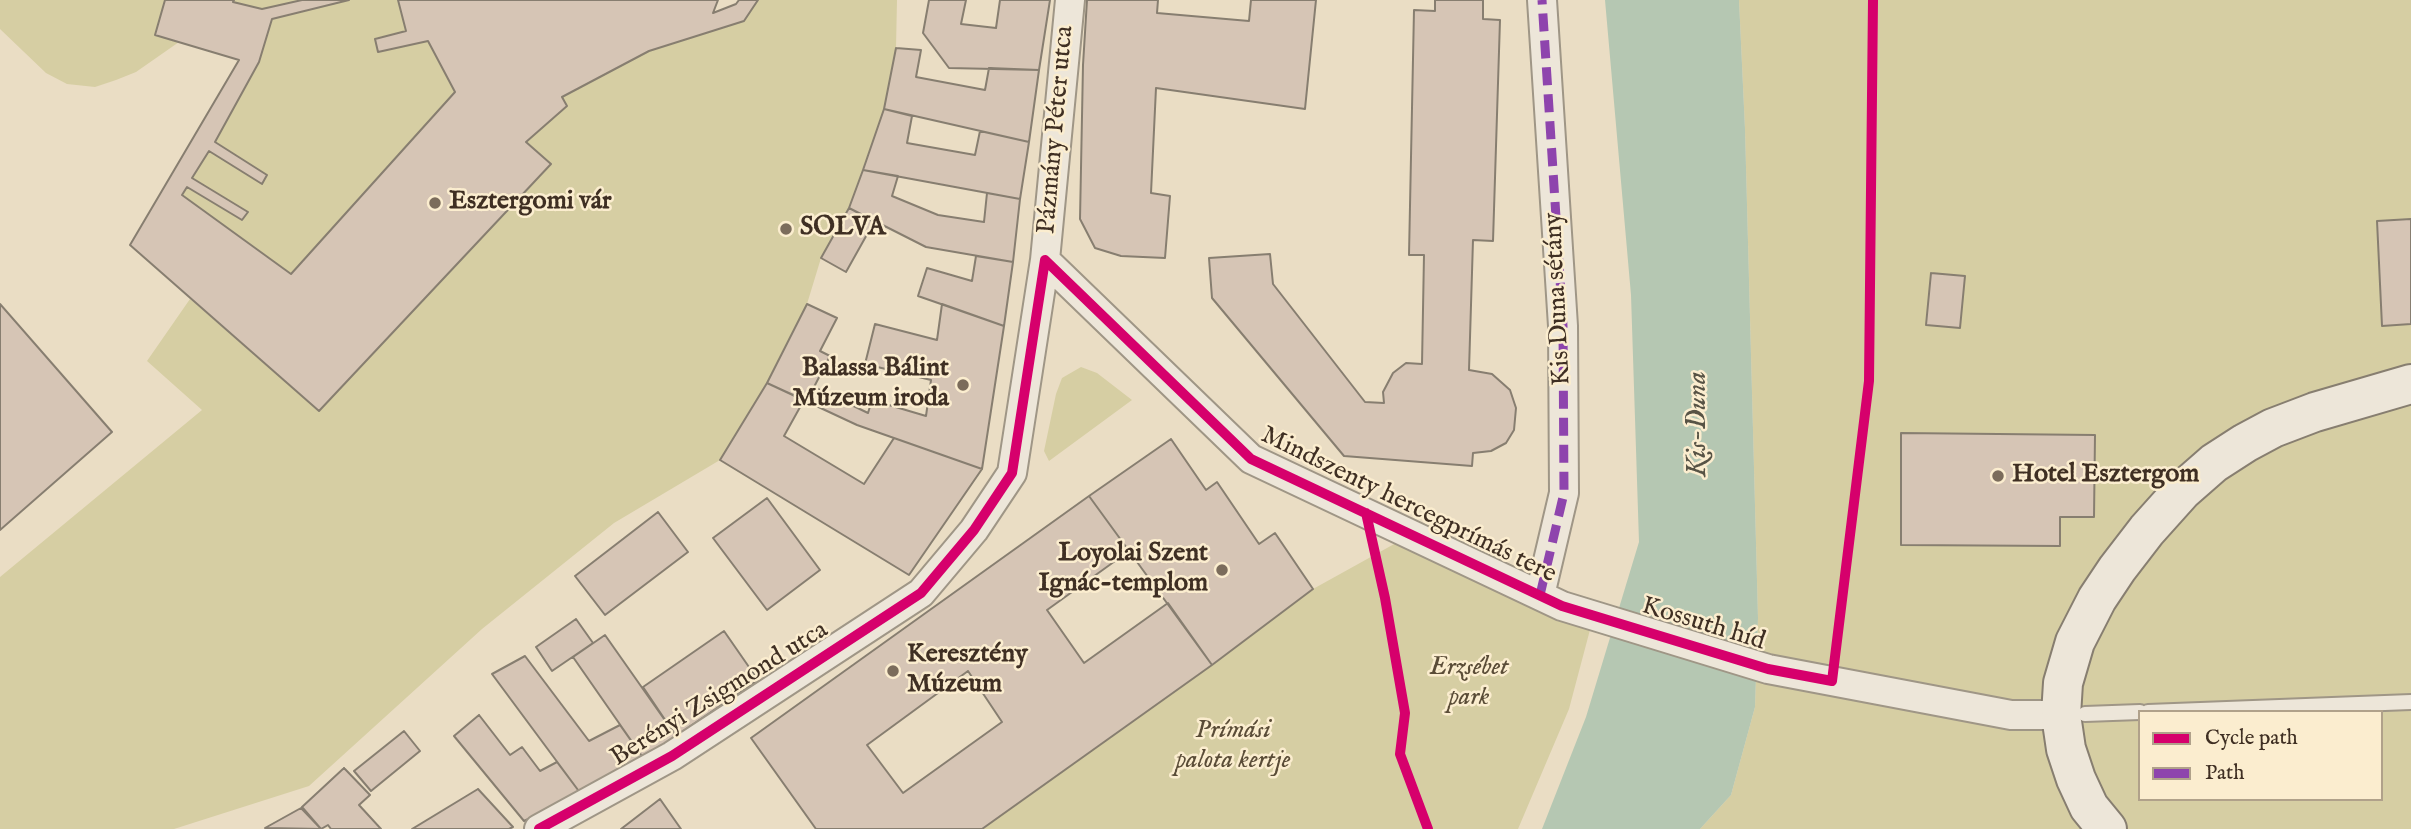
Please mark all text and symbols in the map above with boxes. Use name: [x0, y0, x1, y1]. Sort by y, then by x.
street label: Pázmány Péter utca: [1032, 24, 1082, 236]
place label: Esztergomi vár: [449, 187, 612, 219]
marker: Esztergomi vár: [427, 195, 443, 211]
street label: Kis Duna sétány: [1539, 212, 1579, 386]
place label: SOLVA: [800, 213, 886, 245]
marker: SOLVA: [778, 221, 794, 237]
place label: Balassa Bálint Múzeum iroda: [793, 354, 949, 416]
water label: Kis-Duna: [1682, 371, 1716, 477]
marker: Balassa Bálint Múzeum iroda: [955, 377, 971, 393]
street label: Mindszenty hercegprímás tere: [1255, 421, 1561, 591]
place label: Hotel Esztergom: [2012, 460, 2199, 492]
marker: Hotel Esztergom: [1990, 468, 2006, 484]
place label: Loyolai Szent Ignác-templom: [1038, 539, 1208, 600]
marker: Loyolai Szent Ignác-templom: [1214, 562, 1230, 578]
street label: Kossuth híd: [1637, 591, 1769, 659]
street label: Berényi Zsigmond utca: [606, 615, 834, 775]
place label: Keresztény Múzeum: [907, 640, 1028, 702]
park label: Erzsébet park: [1429, 653, 1509, 714]
marker: Keresztény Múzeum: [885, 663, 901, 679]
legend: [2138, 710, 2383, 801]
park label: Prímási palota kertje: [1176, 716, 1290, 778]
text: Cycle path: [2205, 725, 2298, 752]
text: Path: [2205, 760, 2244, 787]

